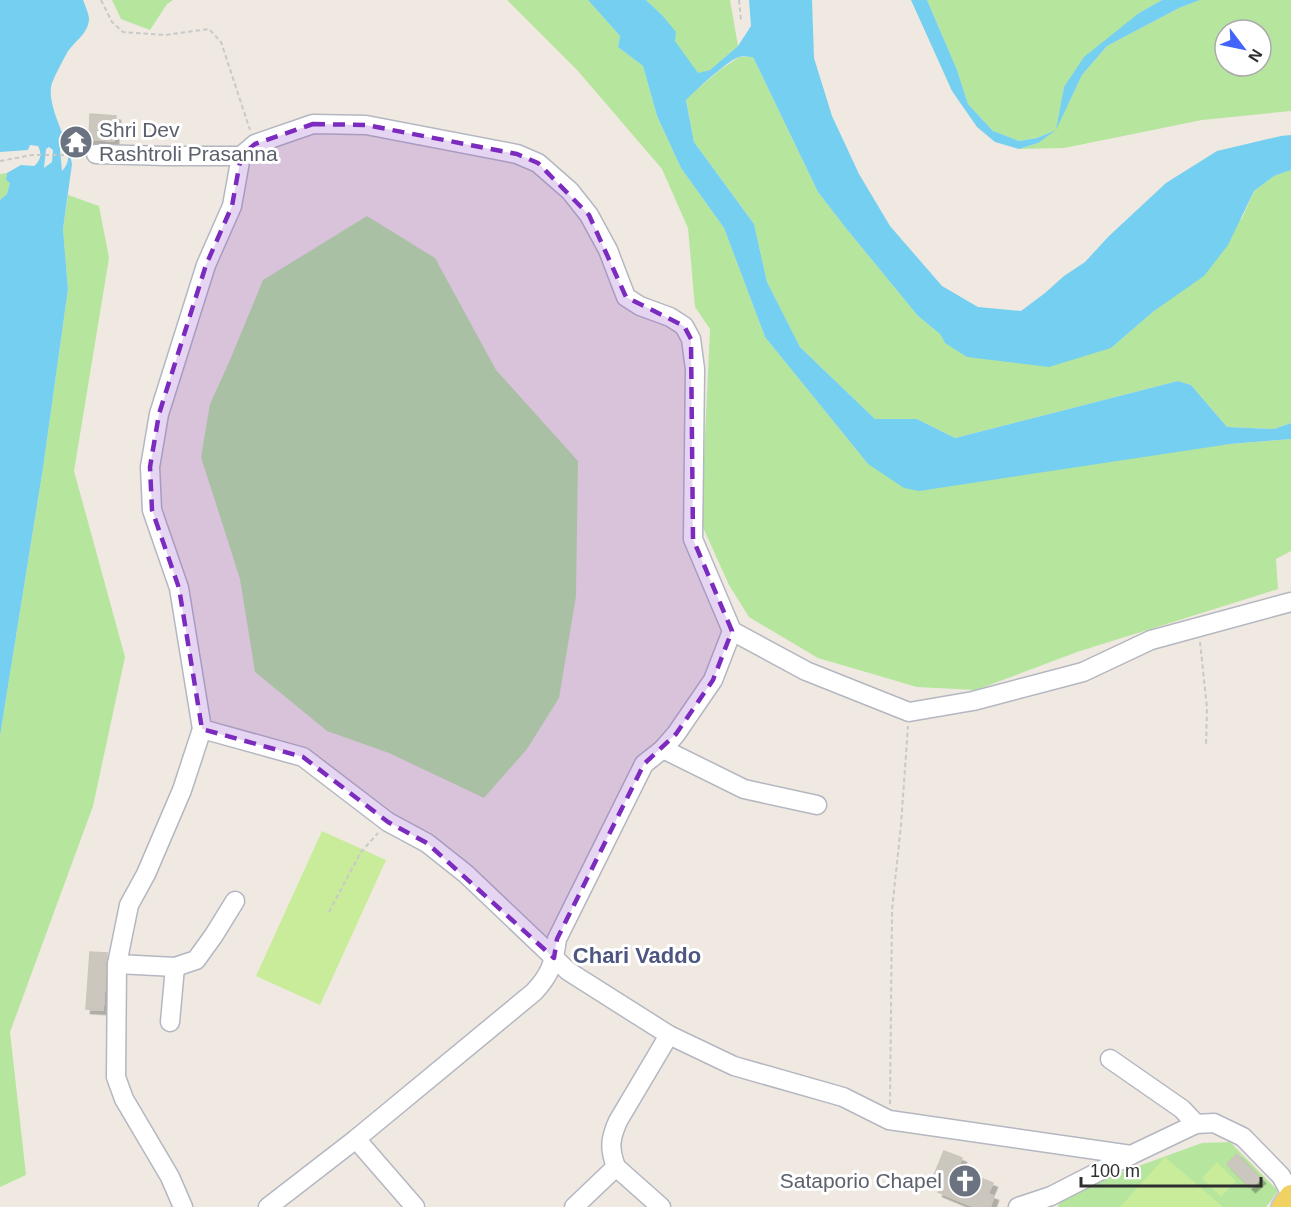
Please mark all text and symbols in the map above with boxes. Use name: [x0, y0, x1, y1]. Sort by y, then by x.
north arrow: [1213, 18, 1273, 78]
text: N: [1245, 46, 1266, 65]
place label: Shri Dev Rashtroli Prasanna: [99, 118, 278, 165]
temple icon: Shri Dev Rashtroli Prasanna: [58, 124, 94, 160]
district label: Chari Vaddo: [573, 943, 701, 968]
scale bar: [1081, 1150, 1261, 1188]
text: 100 m: [1090, 1161, 1140, 1181]
church icon: Sataporio Chapel: [947, 1163, 983, 1199]
place label: Sataporio Chapel: [780, 1169, 942, 1192]

